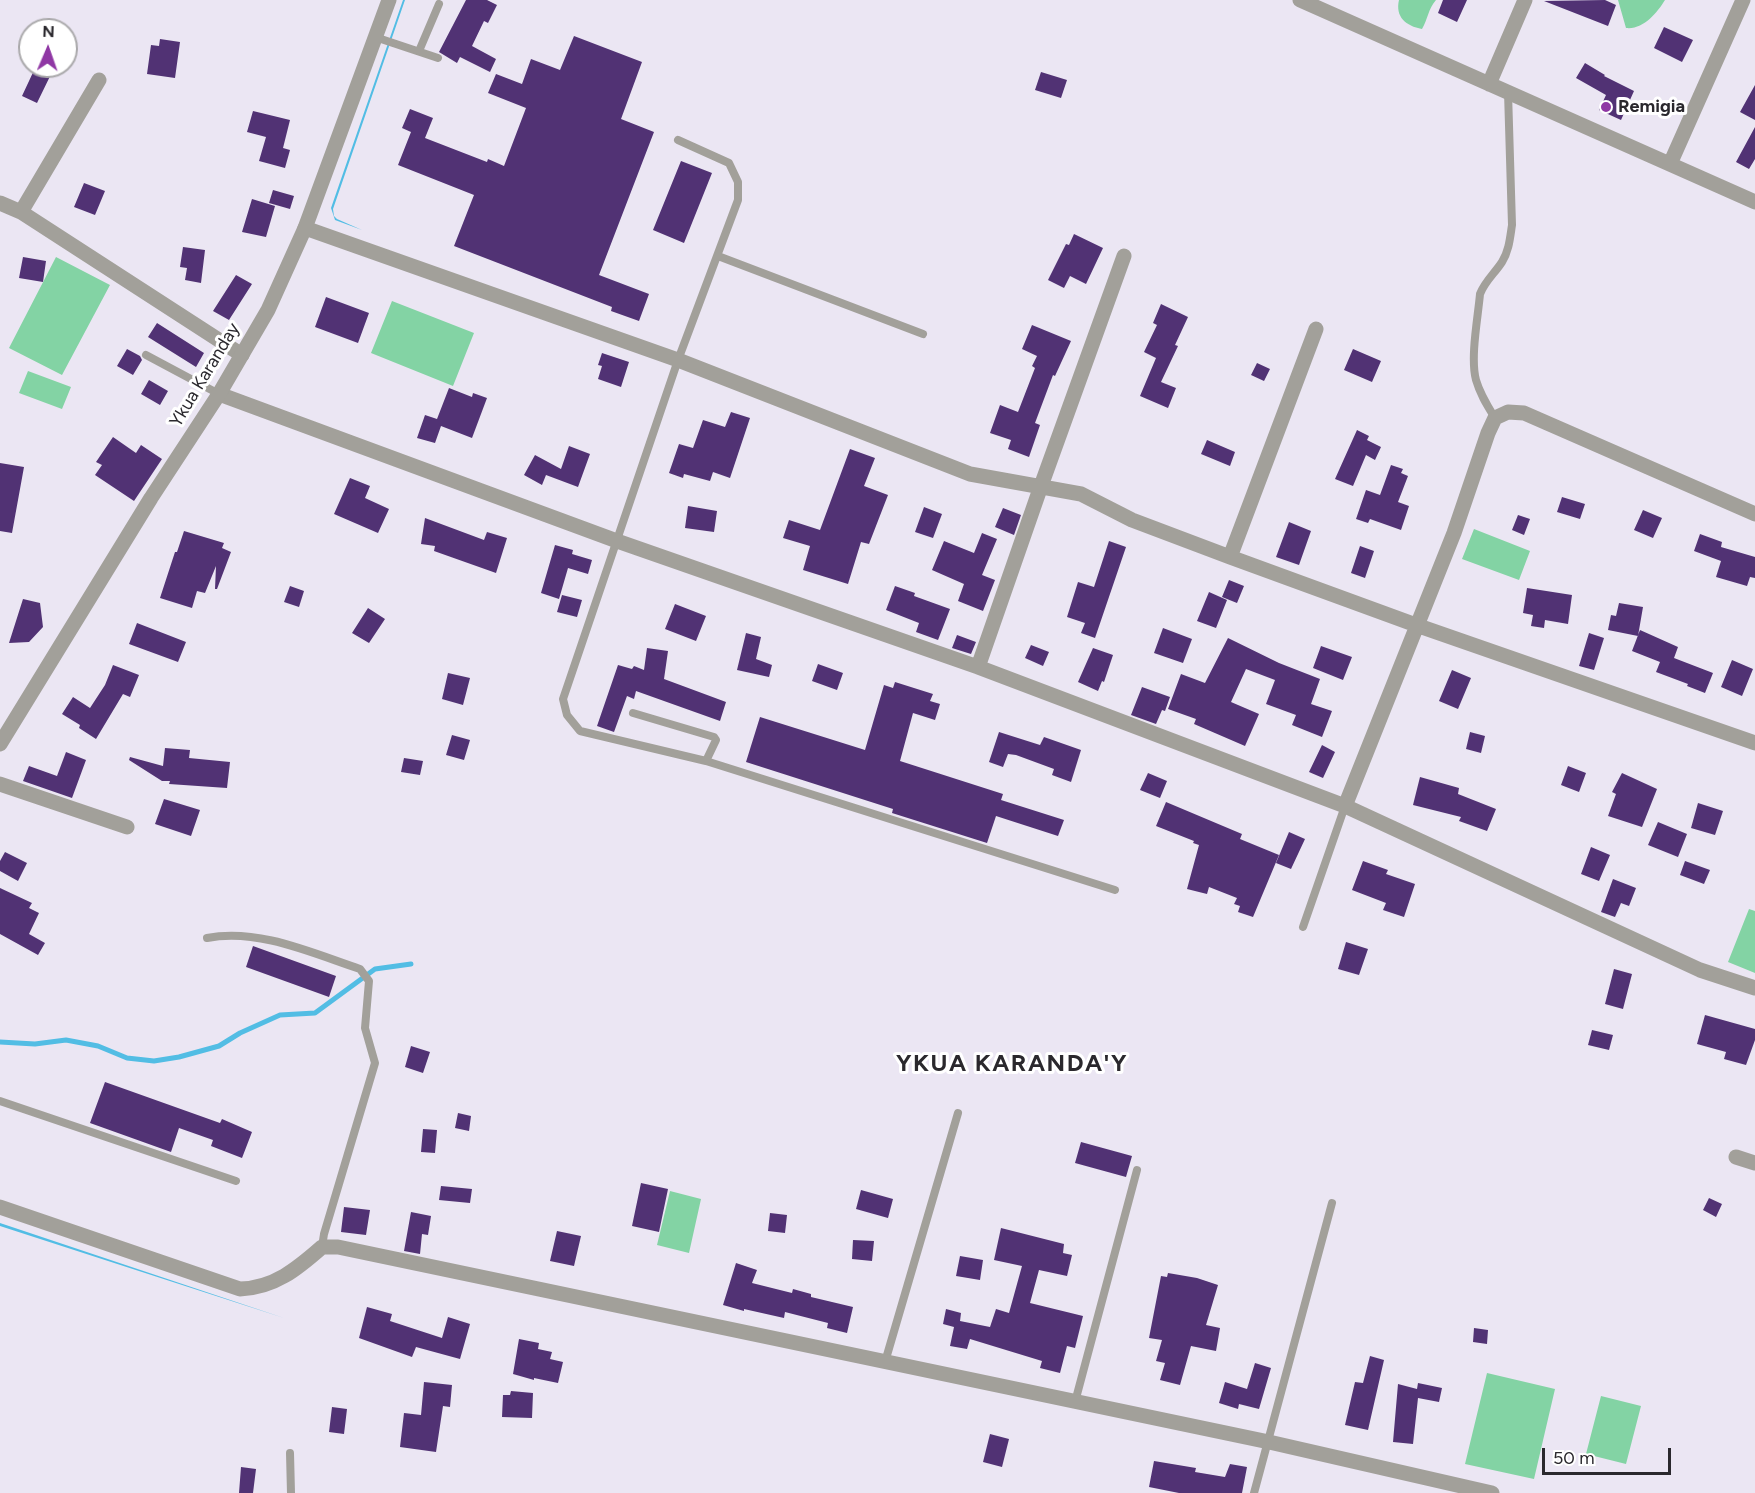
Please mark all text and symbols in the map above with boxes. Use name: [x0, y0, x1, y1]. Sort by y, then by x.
north arrow: [18, 18, 78, 78]
text: N: [42, 22, 55, 41]
place label: Remigia: [1618, 96, 1685, 118]
marker: Remigia: [1599, 100, 1613, 114]
street label: Ykua Karanday: [165, 319, 245, 431]
district label: YKUA KARANDA'Y: [896, 1050, 1128, 1078]
scale bar: [1545, 1436, 1674, 1474]
text: 50 m: [1553, 1447, 1595, 1469]

